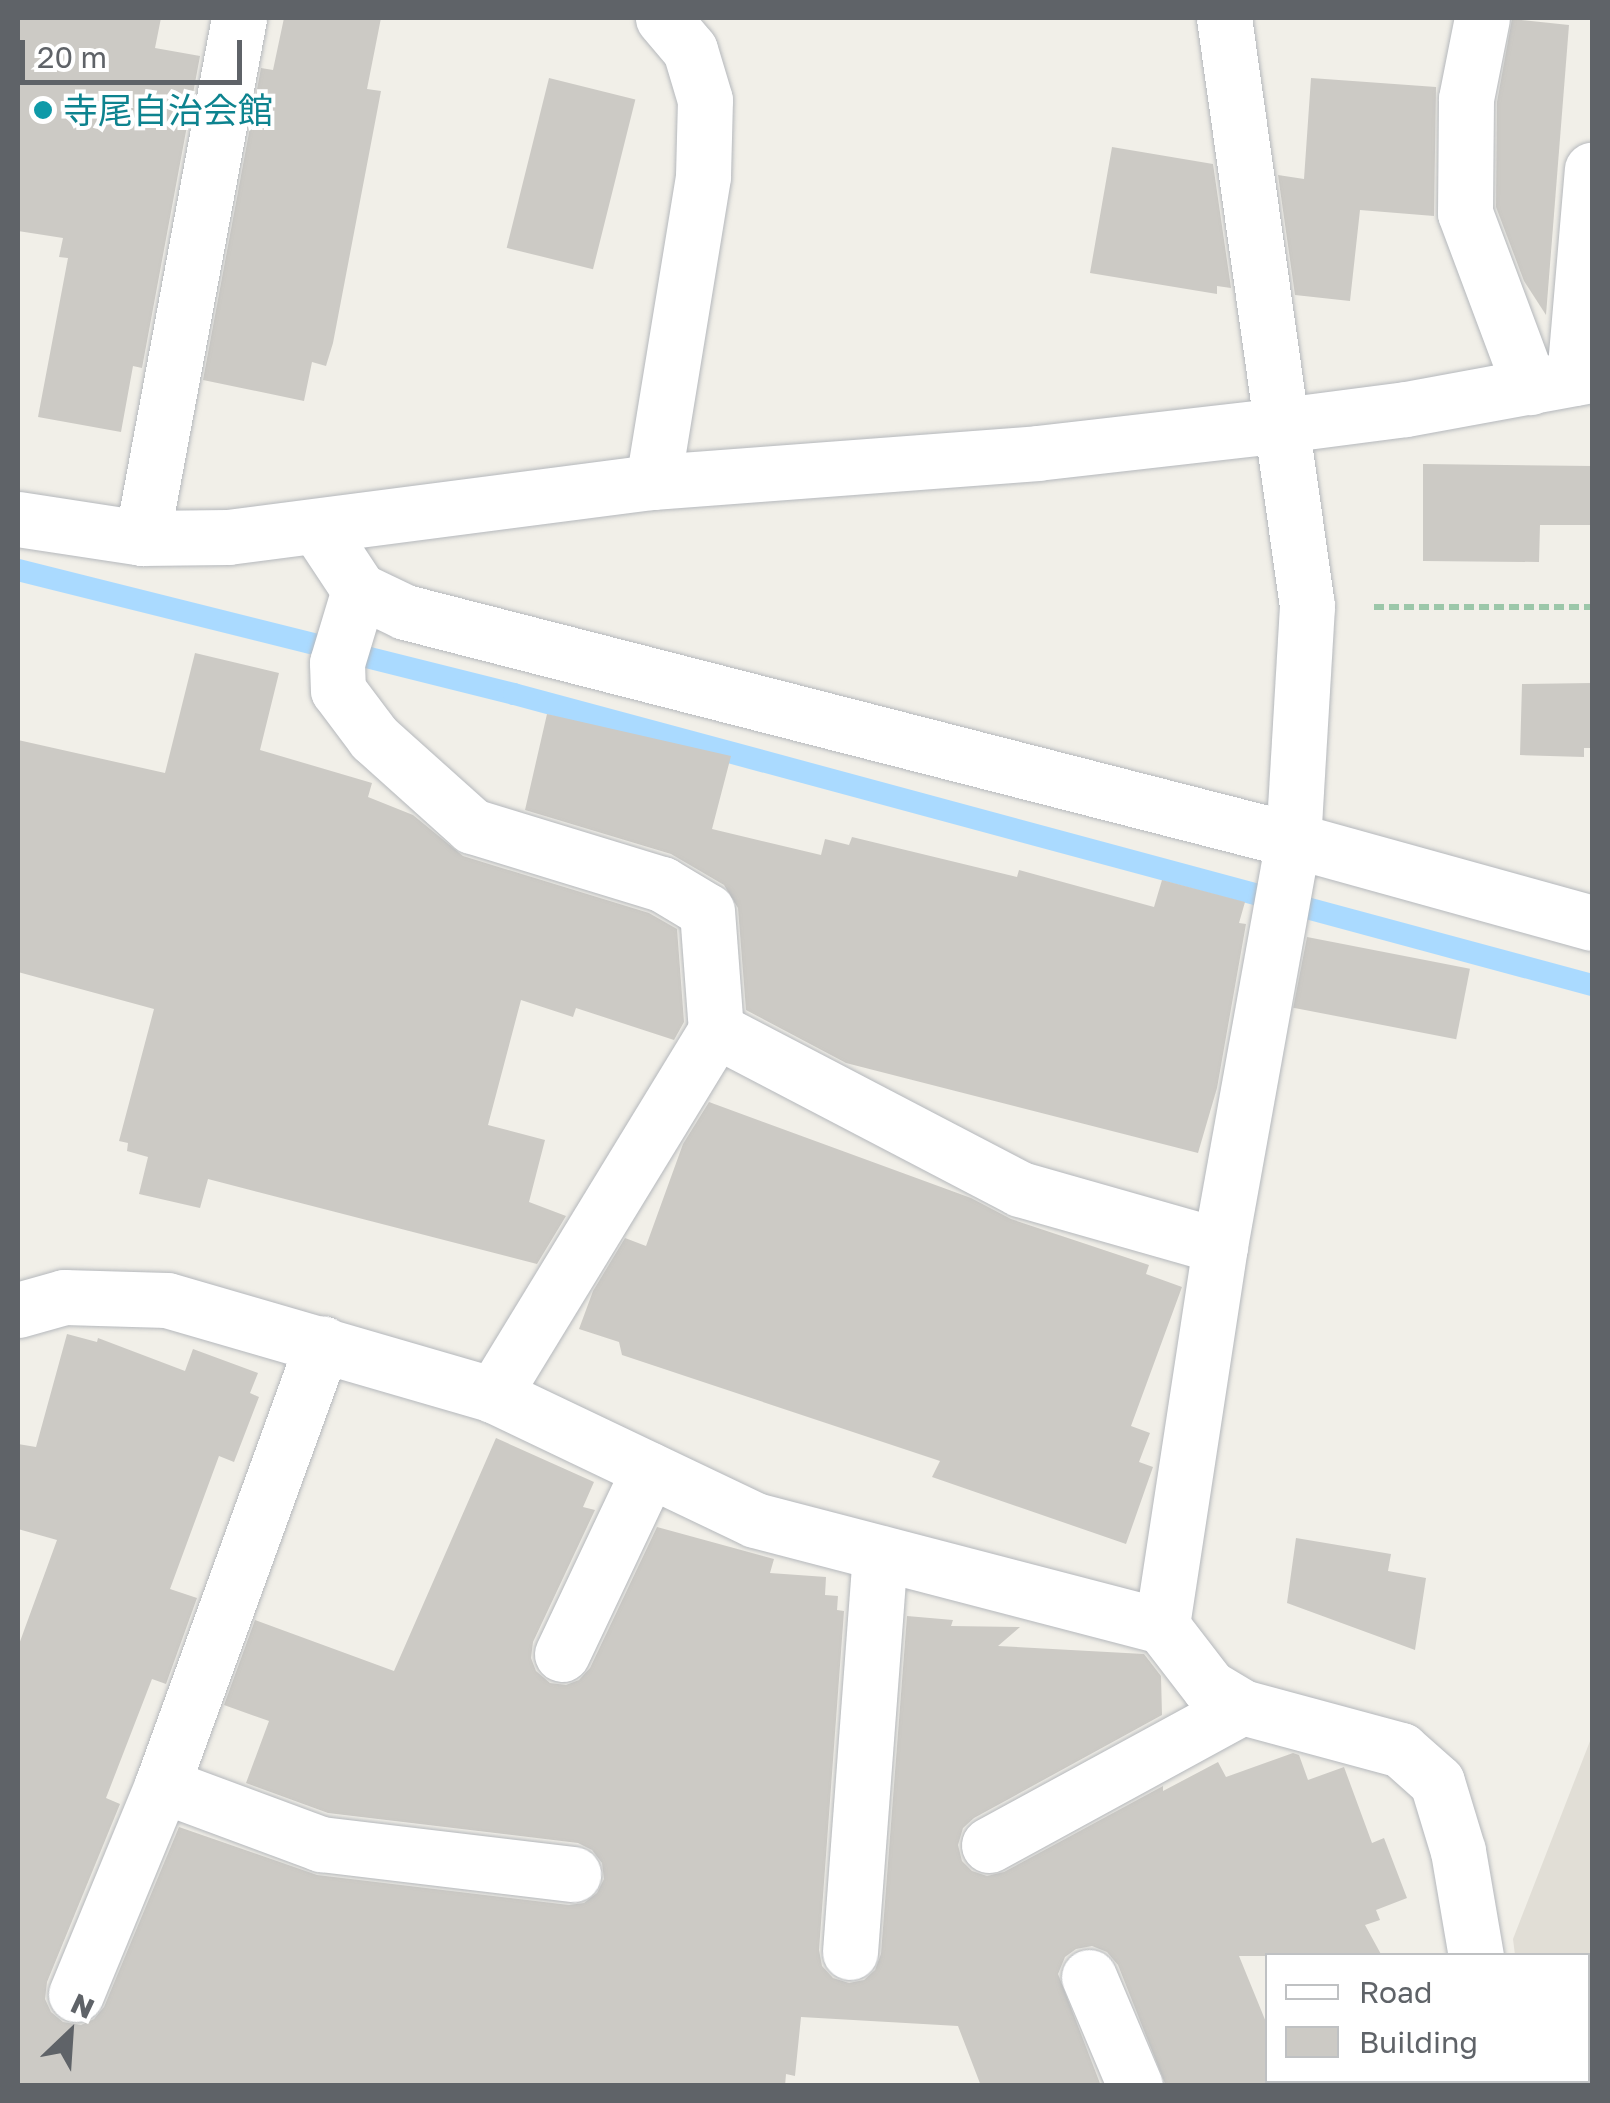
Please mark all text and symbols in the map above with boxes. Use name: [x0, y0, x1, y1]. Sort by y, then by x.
scale bar: [25, 20, 248, 82]
text: 20 m: [37, 39, 107, 75]
place label: 寺尾自治会館: [63, 89, 273, 131]
marker: 寺尾自治会館: [32, 99, 54, 121]
legend: [1265, 1953, 1590, 2083]
text: Road: [1359, 1974, 1433, 2010]
north arrow: [20, 1983, 120, 2083]
text: N: [66, 1986, 100, 2025]
text: Building: [1359, 2024, 1478, 2060]

